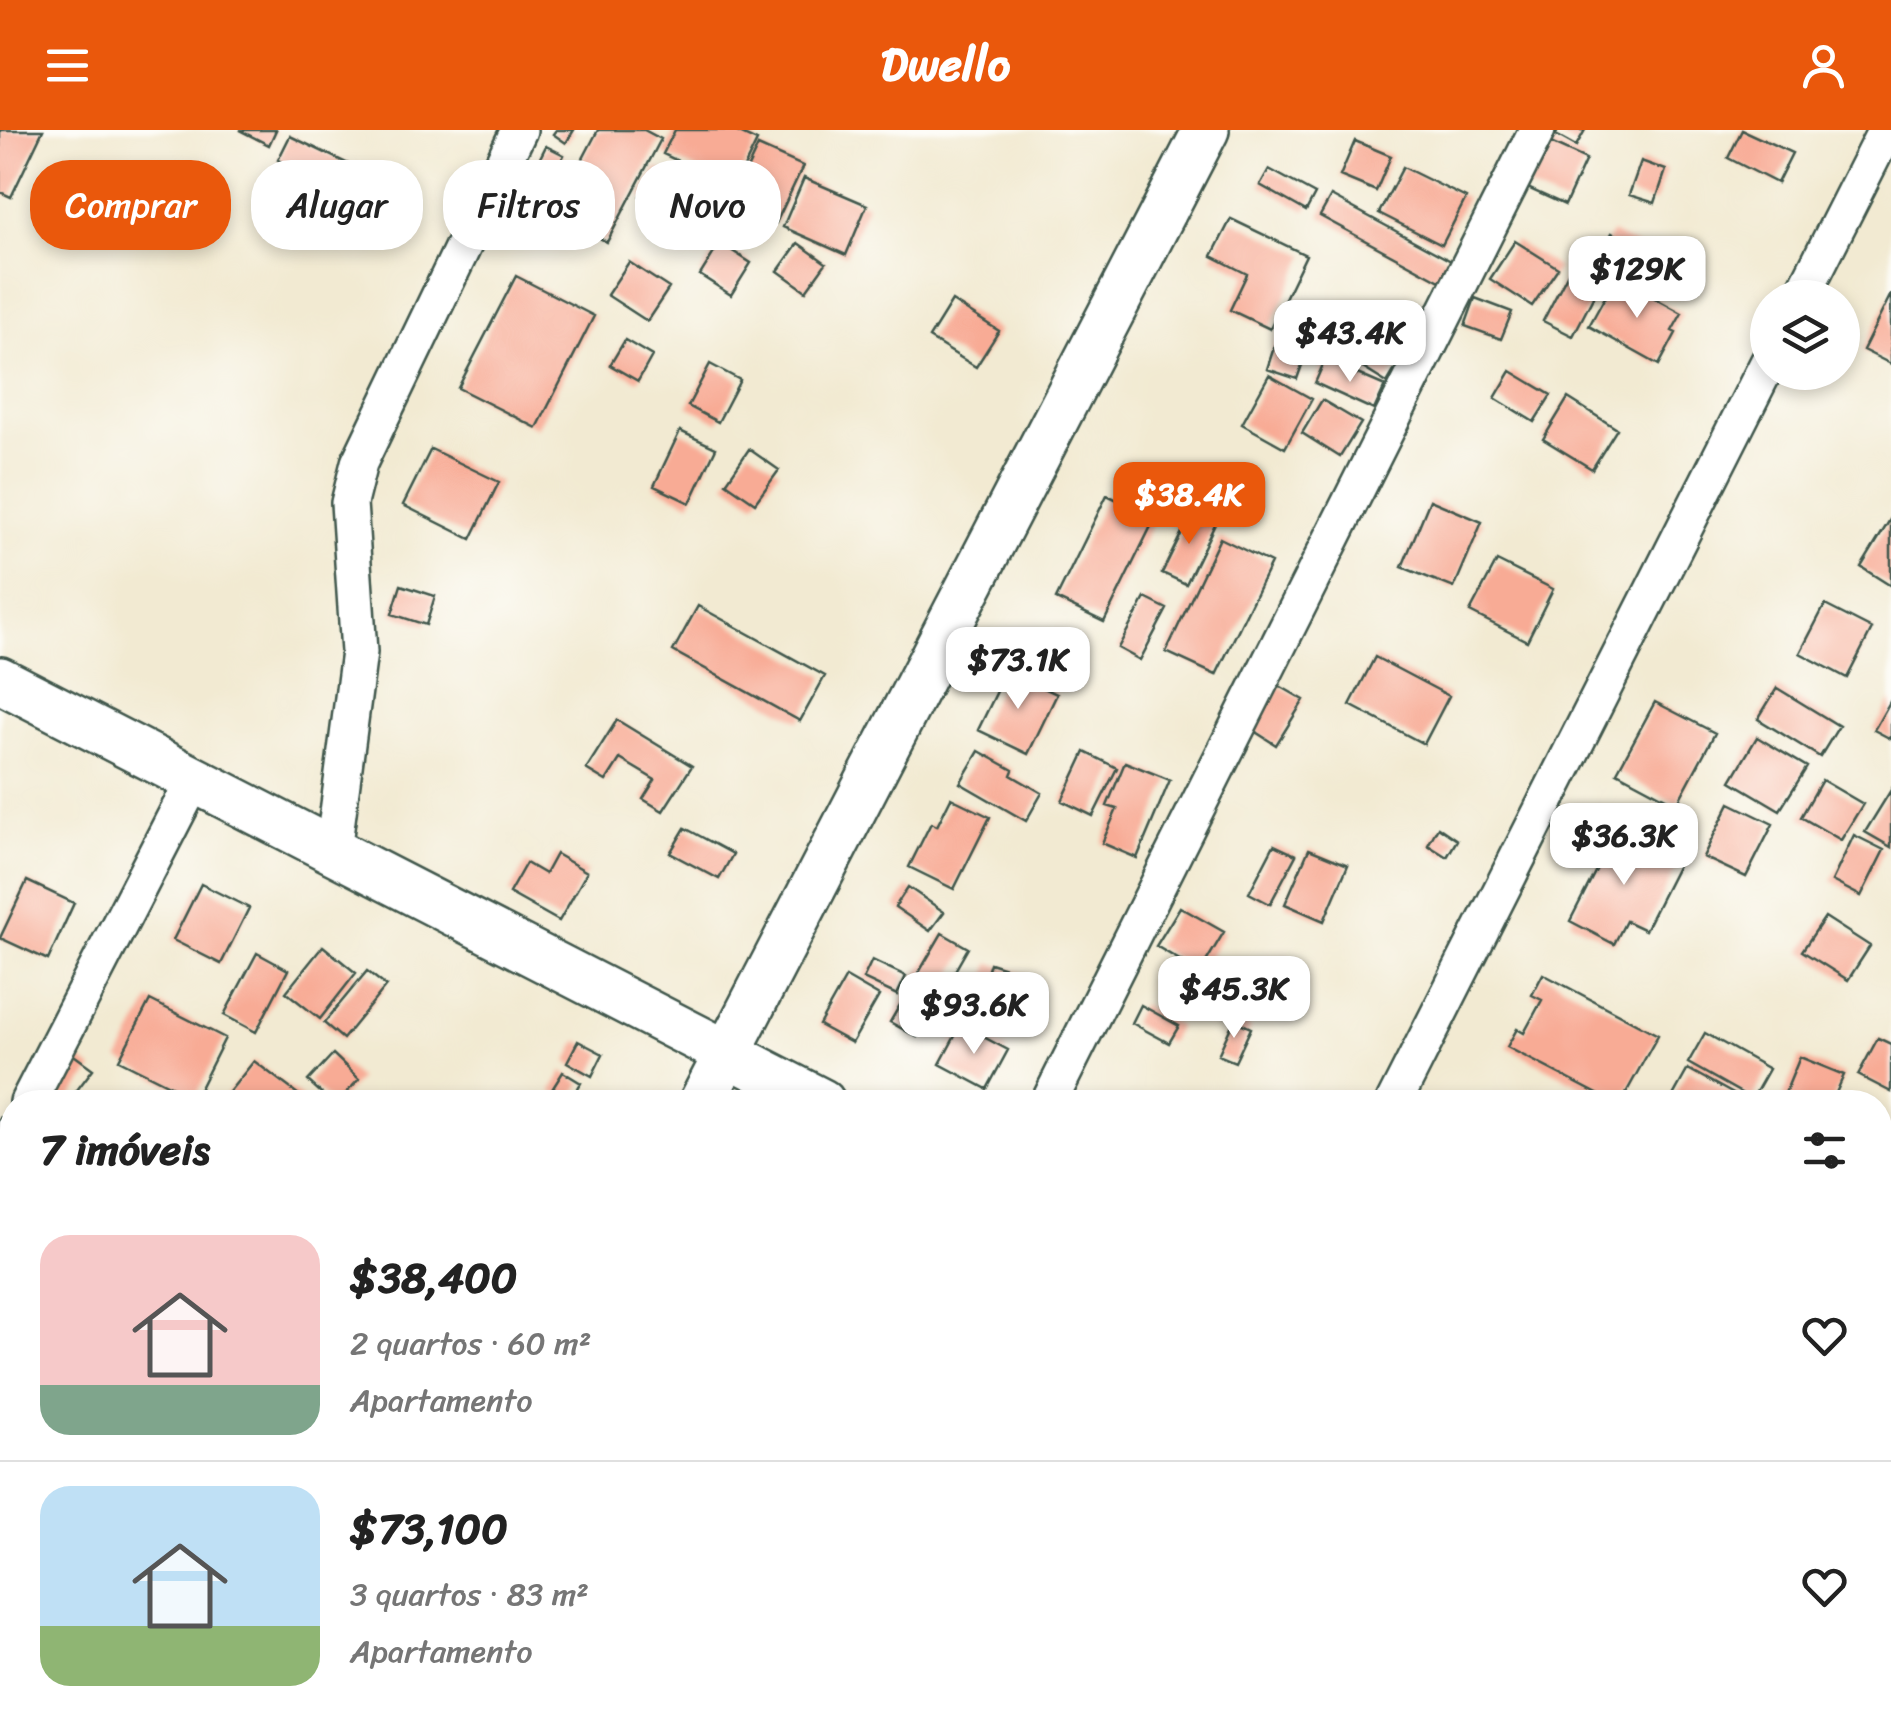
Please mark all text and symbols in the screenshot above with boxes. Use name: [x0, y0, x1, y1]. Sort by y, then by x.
text: Dwello: [881, 25, 1010, 105]
icon: menu: [40, 38, 95, 93]
icon: person: [1796, 38, 1851, 93]
chip: Comprar: [30, 160, 231, 250]
chip: Alugar: [251, 160, 423, 250]
chip: Filtros: [443, 160, 615, 250]
chip: Novo: [635, 160, 781, 250]
pin: $129K: [1567, 236, 1707, 321]
text: $129K: [1591, 240, 1683, 297]
map controls: [1750, 280, 1860, 390]
button: layers: [1750, 280, 1860, 390]
pin: $43.4K: [1269, 300, 1431, 385]
text: $43.4K: [1296, 304, 1404, 361]
pin: $38.4K: [1108, 462, 1270, 547]
text: $38.4K: [1135, 466, 1243, 523]
pin: $73.1K: [937, 627, 1099, 712]
text: $73.1K: [968, 631, 1068, 688]
pin: $36.3K: [1543, 803, 1705, 888]
text: $36.3K: [1572, 807, 1676, 864]
pin: $45.3K: [1153, 956, 1315, 1041]
text: $45.3K: [1180, 960, 1288, 1017]
pin: $93.6K: [893, 972, 1055, 1057]
text: $93.6K: [921, 976, 1027, 1033]
text: 7 imóveis: [40, 1113, 210, 1187]
icon: filters: [1797, 1123, 1852, 1178]
text: $38,400: [350, 1241, 517, 1315]
icon: home: [120, 1275, 240, 1395]
icon: heart: [1797, 1308, 1852, 1363]
text: 2 quartos · 60 m²: [350, 1315, 591, 1372]
text: Apartamento: [350, 1372, 532, 1429]
text: $73,100: [350, 1492, 508, 1566]
icon: home: [120, 1526, 240, 1646]
icon: heart: [1797, 1559, 1852, 1614]
text: 3 quartos · 83 m²: [350, 1566, 589, 1623]
text: Apartamento: [350, 1623, 532, 1680]

